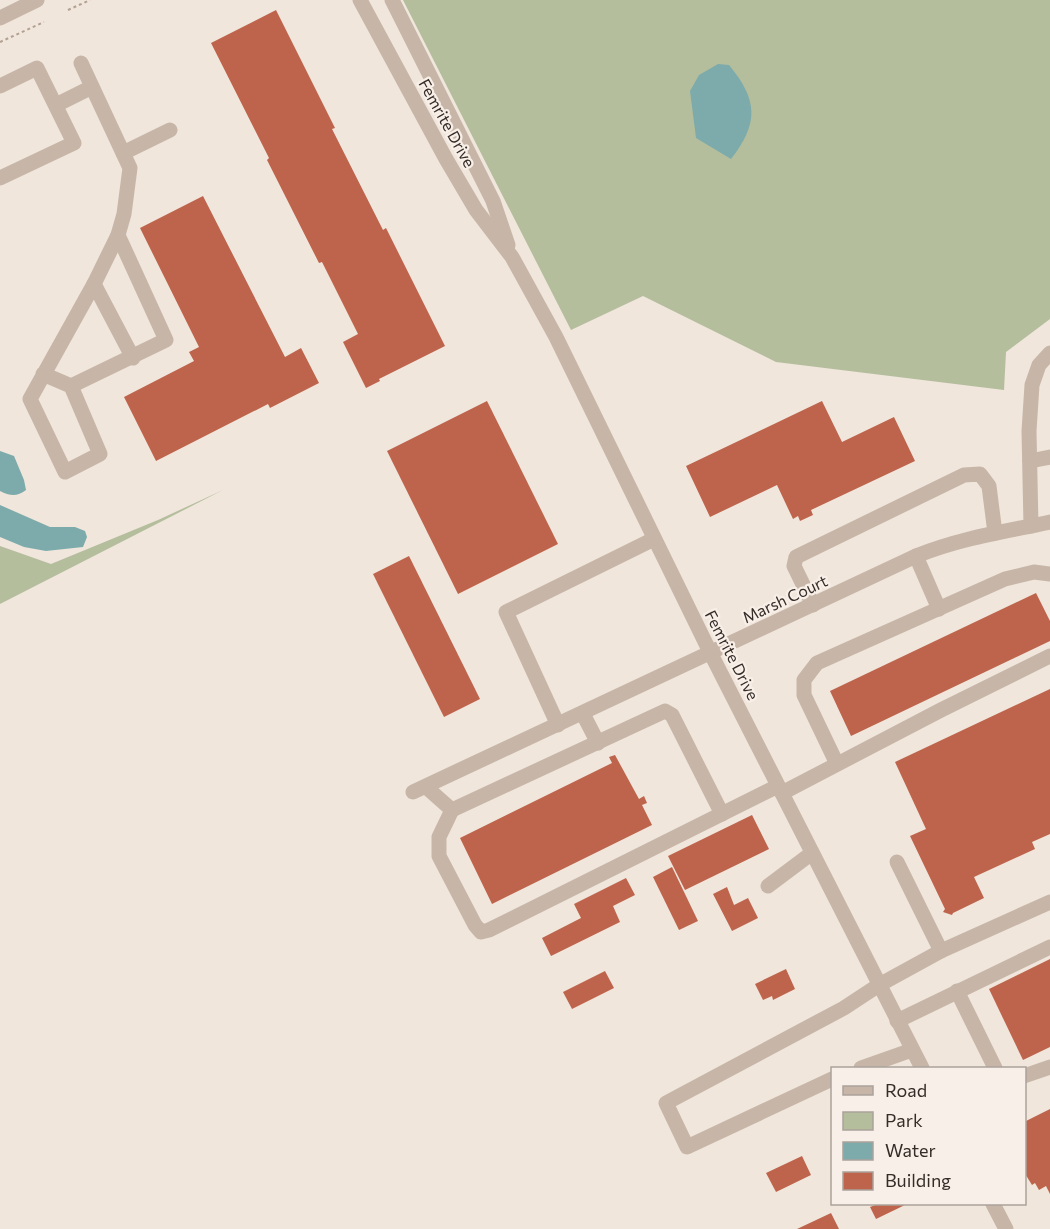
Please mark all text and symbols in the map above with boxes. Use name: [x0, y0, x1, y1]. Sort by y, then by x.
street label: Femrite Drive: [415, 75, 480, 170]
street label: Marsh Court: [739, 570, 831, 627]
street label: Femrite Drive: [702, 607, 763, 703]
legend: [831, 1067, 1026, 1205]
text: Road: [885, 1079, 927, 1101]
text: Park: [885, 1109, 923, 1131]
text: Water: [885, 1139, 936, 1161]
text: Building: [885, 1169, 951, 1191]

